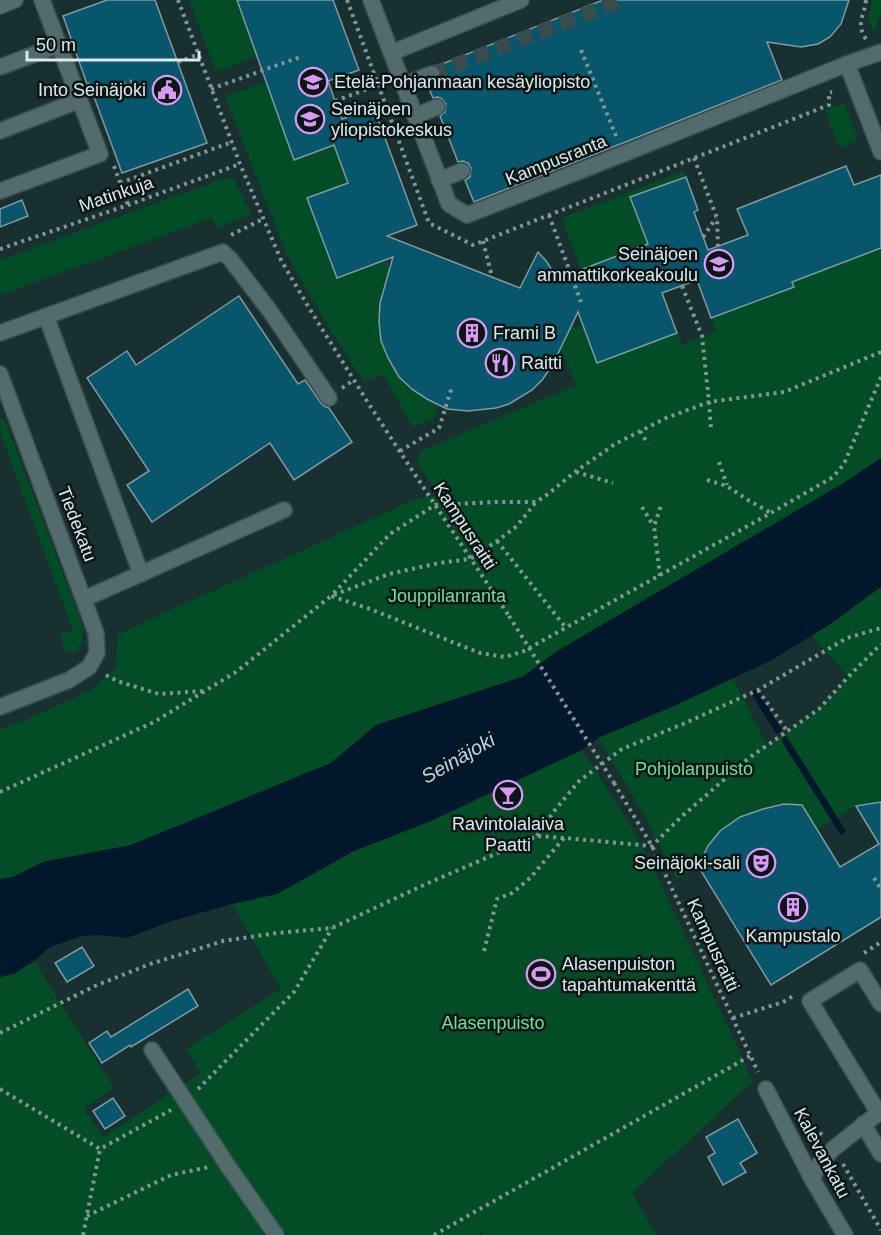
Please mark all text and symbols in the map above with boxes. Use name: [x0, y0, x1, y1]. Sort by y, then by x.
scale bar: [27, 24, 200, 62]
text: 50 m: [36, 35, 76, 55]
school or university icon: Etelä-Pohjanmaan kesäyliopisto: [297, 66, 329, 98]
place label: Etelä-Pohjanmaan kesäyliopisto: [334, 72, 590, 92]
public building icon: Into Seinäjoki: [151, 74, 183, 106]
place label: Into Seinäjoki: [38, 80, 146, 100]
place label: Seinäjoen yliopistokeskus: [331, 99, 452, 140]
school or university icon: Seinäjoen yliopistokeskus: [294, 103, 326, 135]
street label: Kampusranta: [503, 130, 610, 189]
street label: Matinkuja: [76, 172, 157, 216]
place label: Seinäjoen ammattikorkeakoulu: [537, 244, 698, 285]
school or university icon: Seinäjoen ammattikorkeakoulu: [703, 248, 735, 280]
building icon: Frami B: [456, 317, 488, 349]
place label: Frami B: [493, 323, 556, 343]
restaurant icon: Raitti: [484, 347, 516, 379]
place label: Raitti: [521, 353, 562, 373]
street label: Kampusraitti: [429, 479, 501, 573]
street label: Tiedekatu: [54, 484, 100, 564]
park label: Jouppilanranta: [388, 586, 507, 606]
water label: Seinäjoki: [417, 728, 499, 788]
park label: Pohjolanpuisto: [635, 759, 753, 779]
bar icon: Ravintolalaiva Paatti: [492, 779, 524, 811]
place label: Ravintolalaiva Paatti: [452, 814, 565, 855]
theatre icon: Seinäjoki-sali: [745, 847, 777, 879]
place label: Seinäjoki-sali: [634, 853, 740, 873]
building icon: Kampustalo: [777, 891, 809, 923]
street label: Kampusraitti: [683, 895, 743, 995]
place label: Kampustalo: [745, 926, 841, 946]
place label: Alasenpuiston tapahtumakenttä: [562, 954, 697, 995]
sports icon: Alasenpuiston tapahtumakenttä: [525, 958, 557, 990]
park label: Alasenpuisto: [441, 1013, 545, 1033]
street label: Kalevankatu: [790, 1105, 854, 1201]

